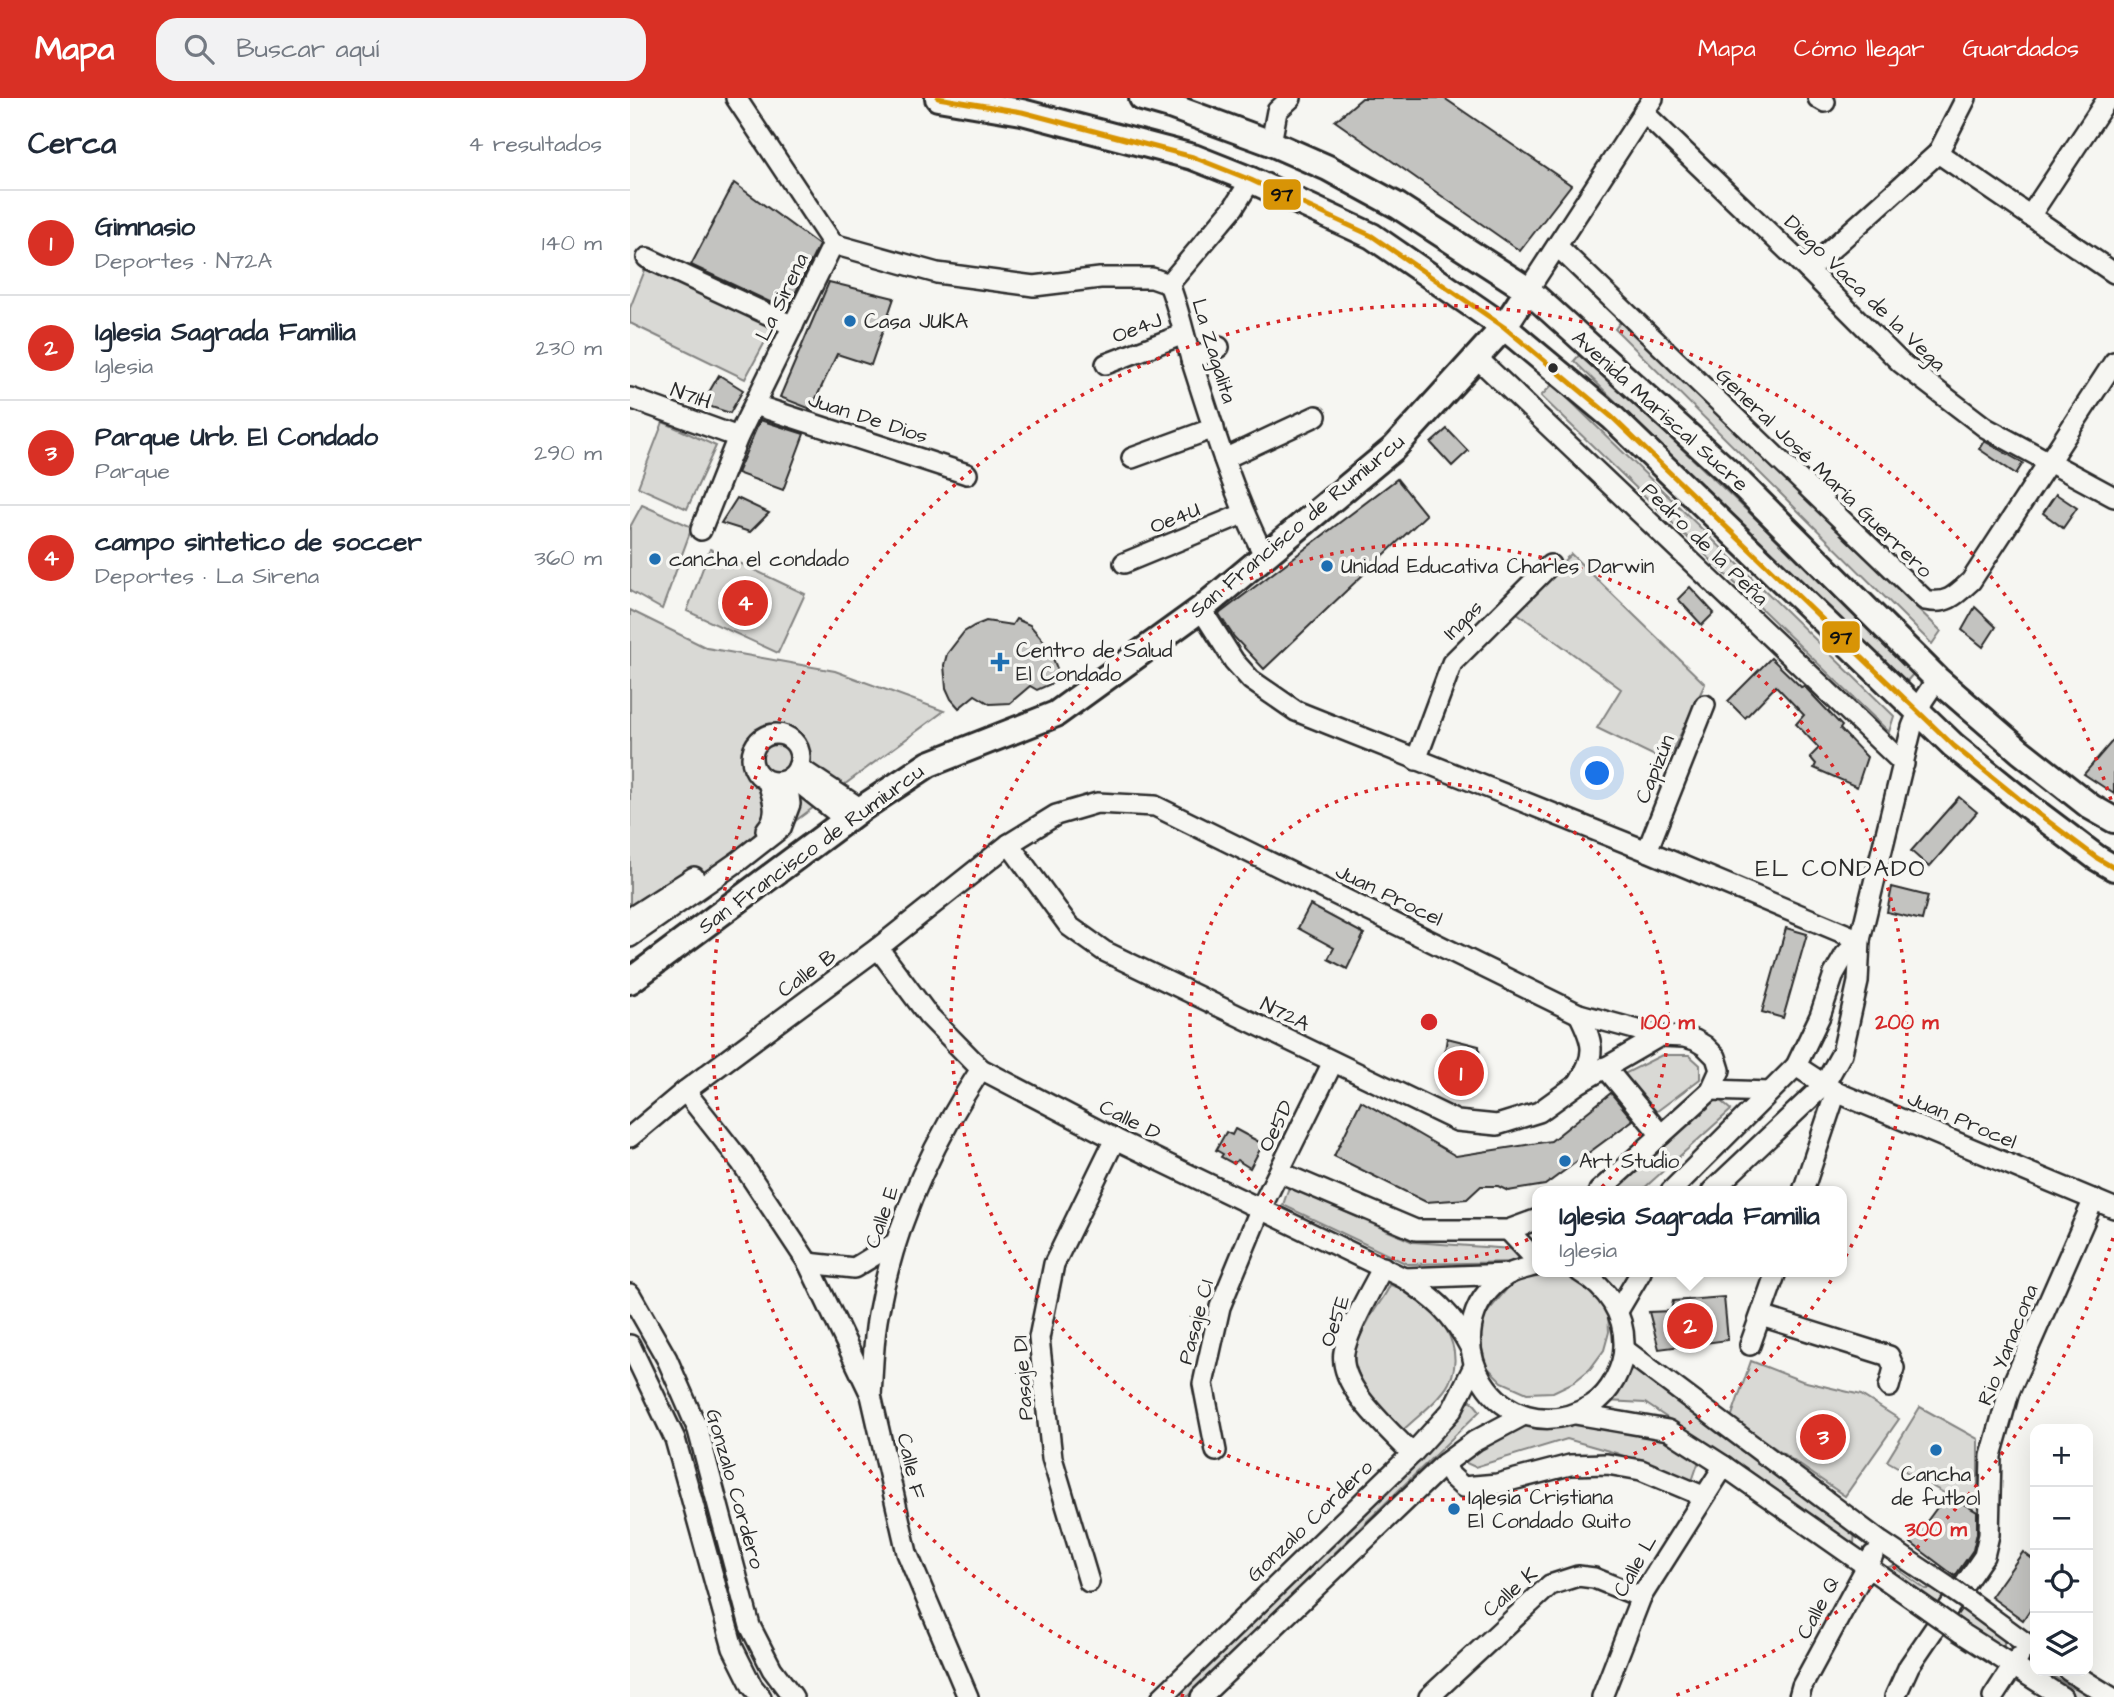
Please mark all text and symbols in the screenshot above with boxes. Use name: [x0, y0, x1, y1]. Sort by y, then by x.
search box: [156, 18, 646, 81]
text: Mapa: [35, 26, 114, 72]
icon: search: [180, 30, 218, 68]
text: Buscar aquí: [236, 31, 379, 67]
text: Mapa: [1698, 32, 1756, 66]
text: Cómo llegar: [1794, 32, 1924, 66]
text: Guardados: [1962, 32, 2079, 66]
text: Cerca: [28, 123, 116, 165]
text: 4 resultados: [468, 128, 602, 160]
line badge: 97: [1262, 178, 1302, 211]
text: 97: [1271, 182, 1294, 209]
street label: Diego Vaca de la Vega: [1776, 208, 1952, 380]
text: Gimnasio: [95, 209, 195, 245]
text: 1: [50, 227, 52, 259]
text: 140 m: [542, 227, 602, 259]
text: Deportes · N72A: [95, 245, 272, 277]
street label: La Sirena: [748, 248, 816, 346]
street label: La Zagalita: [1182, 295, 1244, 408]
street label: Oe4J: [1108, 305, 1166, 351]
place label: Casa JUKA: [864, 307, 969, 336]
marker: Casa JUKA: [842, 313, 858, 329]
text: Iglesia Sagrada Familia: [95, 314, 356, 350]
street label: Avenida Mariscal Sucre: [1565, 324, 1755, 498]
text: 2: [44, 332, 58, 364]
text: 230 m: [536, 332, 602, 364]
text: Iglesia: [95, 350, 153, 382]
unlabelled marker: [1546, 361, 1560, 375]
street label: General José María Guerrero: [1709, 361, 1939, 585]
street label: N71H: [667, 375, 716, 417]
street label: Juan De Dios: [805, 385, 931, 451]
text: Parque Urb. El Condado: [95, 419, 378, 455]
street label: San Francisco de Rumiurcu: [1183, 427, 1411, 625]
text: 3: [45, 437, 57, 469]
text: 290 m: [534, 437, 602, 469]
text: Parque: [95, 455, 170, 487]
street label: Pedro de la Peña: [1635, 476, 1775, 612]
street label: Oe4U: [1146, 495, 1204, 541]
text: campo sintetico de soccer: [95, 524, 422, 560]
text: 4: [43, 542, 59, 574]
text: 360 m: [534, 542, 602, 574]
place label: cancha el condado: [669, 545, 849, 574]
marker: cancha el condado: [647, 551, 663, 567]
place label: Unidad Educativa Charles Darwin: [1341, 552, 1654, 581]
marker: Unidad Educativa Charles Darwin: [1319, 558, 1335, 574]
text: Deportes · La Sirena: [95, 560, 319, 592]
pin: 4: [722, 577, 768, 629]
street label: Ingas: [1437, 594, 1491, 648]
line badge: 97: [1821, 620, 1861, 654]
text: 97: [1830, 625, 1853, 652]
place label: Centro de Salud El Condado: [1016, 636, 1173, 689]
marker: Centro de Salud El Condado: [990, 652, 1010, 672]
street label: Capizún: [1628, 730, 1683, 808]
your location: [1580, 756, 1614, 790]
street label: San Francisco de Rumiurcu: [692, 757, 930, 941]
district label: EL CONDADO: [1755, 852, 1927, 886]
street label: Juan Procel: [1330, 857, 1448, 933]
street label: Calle B: [771, 942, 843, 1004]
street label: N72A: [1255, 990, 1315, 1039]
text: 100 m: [1641, 1008, 1696, 1037]
text: 200 m: [1874, 1008, 1939, 1037]
centre of rings: [1417, 1010, 1441, 1034]
pin: 1: [1438, 1047, 1484, 1099]
street label: Juan Procel: [1903, 1084, 2021, 1156]
street label: Calle D: [1094, 1092, 1166, 1148]
street label: Oe5D: [1251, 1095, 1301, 1157]
place label: Art Studio: [1579, 1147, 1680, 1176]
marker: Art Studio: [1557, 1153, 1573, 1169]
street label: Calle E: [858, 1181, 906, 1252]
popup: [1532, 1186, 1847, 1277]
text: Iglesia Sagrada Familia: [1559, 1198, 1820, 1234]
text: Iglesia: [1559, 1234, 1617, 1266]
street label: Pasaje C1: [1171, 1276, 1221, 1367]
street label: Rio Yanacona: [1971, 1280, 2045, 1410]
street label: Oe5E: [1313, 1291, 1357, 1351]
pin: 2: [1667, 1300, 1713, 1352]
street label: Pasaje D1: [1006, 1334, 1040, 1421]
street label: Gonzalo Cordero: [698, 1406, 772, 1573]
pin: 3: [1800, 1411, 1846, 1463]
map controls: [2030, 1424, 2093, 1676]
button: +: [2030, 1424, 2093, 1487]
street label: Calle F: [889, 1430, 933, 1502]
marker: Cancha de futbol: [1928, 1442, 1944, 1458]
street label: Gonzalo Cordero: [1240, 1453, 1380, 1589]
place label: Cancha de futbol: [1891, 1460, 1981, 1513]
place label: Iglesia Cristiana El Condado Quito: [1468, 1483, 1631, 1536]
button: −: [2030, 1487, 2093, 1550]
marker: Iglesia Cristiana El Condado Quito: [1446, 1501, 1462, 1517]
text: 300 m: [1904, 1515, 1968, 1544]
street label: Calle L: [1606, 1530, 1664, 1602]
button: locate: [2030, 1550, 2093, 1613]
street label: Calle K: [1476, 1560, 1544, 1624]
street label: Calle Q: [1789, 1572, 1847, 1644]
button: layers: [2030, 1613, 2093, 1676]

